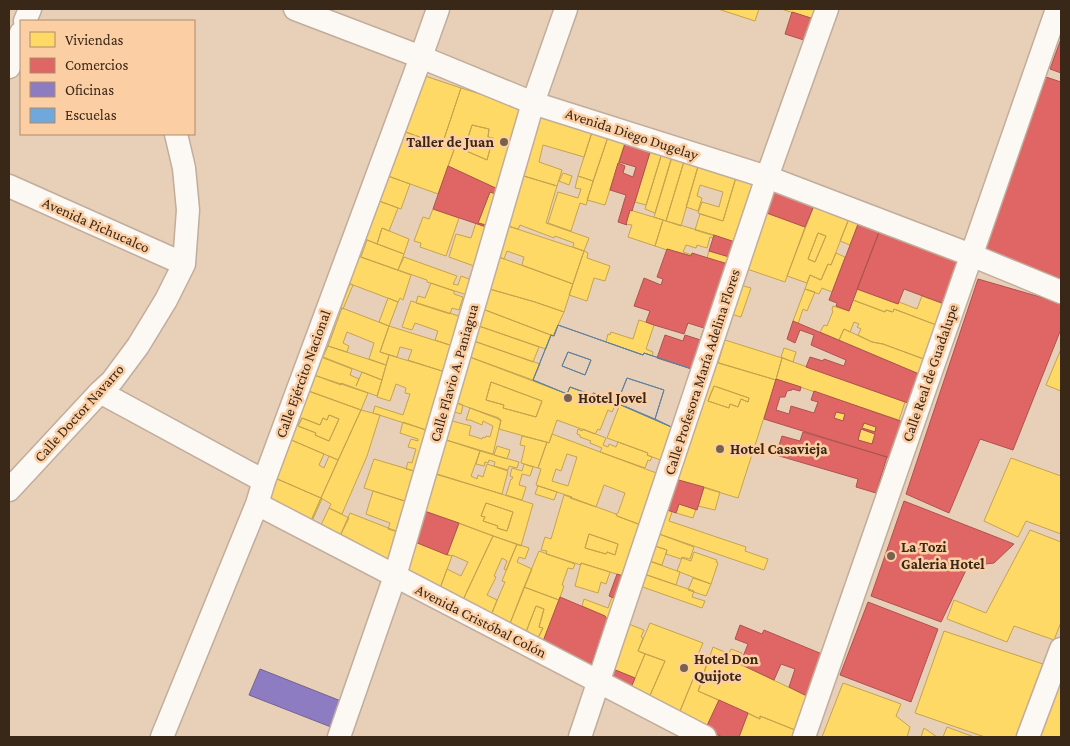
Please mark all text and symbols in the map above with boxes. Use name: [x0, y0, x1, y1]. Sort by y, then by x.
legend: [20, 20, 195, 135]
text: Viviendas: [65, 32, 124, 48]
text: Comercios: [65, 57, 128, 73]
text: Oficinas: [65, 82, 114, 98]
street label: Avenida Diego Dugelay: [563, 105, 700, 164]
text: Escuelas: [65, 107, 117, 123]
place label: Taller de Juan: [406, 134, 494, 150]
marker: Taller de Juan: [498, 136, 510, 148]
street label: Avenida Pichucalco: [40, 194, 152, 256]
street label: Calle Profesora María Adelina Flores: [661, 267, 743, 477]
street label: Calle Flavio A. Paniagua: [427, 302, 482, 444]
street label: Calle Real de Guadalupe: [899, 302, 962, 444]
street label: Calle Ejército Nacional: [272, 308, 335, 440]
street label: Calle Doctor Navarro: [31, 361, 127, 465]
place label: Hotel Jovel: [578, 390, 647, 406]
marker: Hotel Jovel: [562, 392, 574, 404]
place label: Hotel Casavieja: [730, 441, 828, 458]
marker: Hotel Casavieja: [714, 443, 726, 455]
place label: La Tozi Galeria Hotel: [901, 539, 985, 572]
marker: La Tozi Galeria Hotel: [885, 550, 897, 562]
street label: Avenida Cristóbal Colón: [413, 581, 549, 661]
place label: Hotel Don Quijote: [694, 651, 759, 685]
marker: Hotel Don Quijote: [678, 662, 690, 674]

